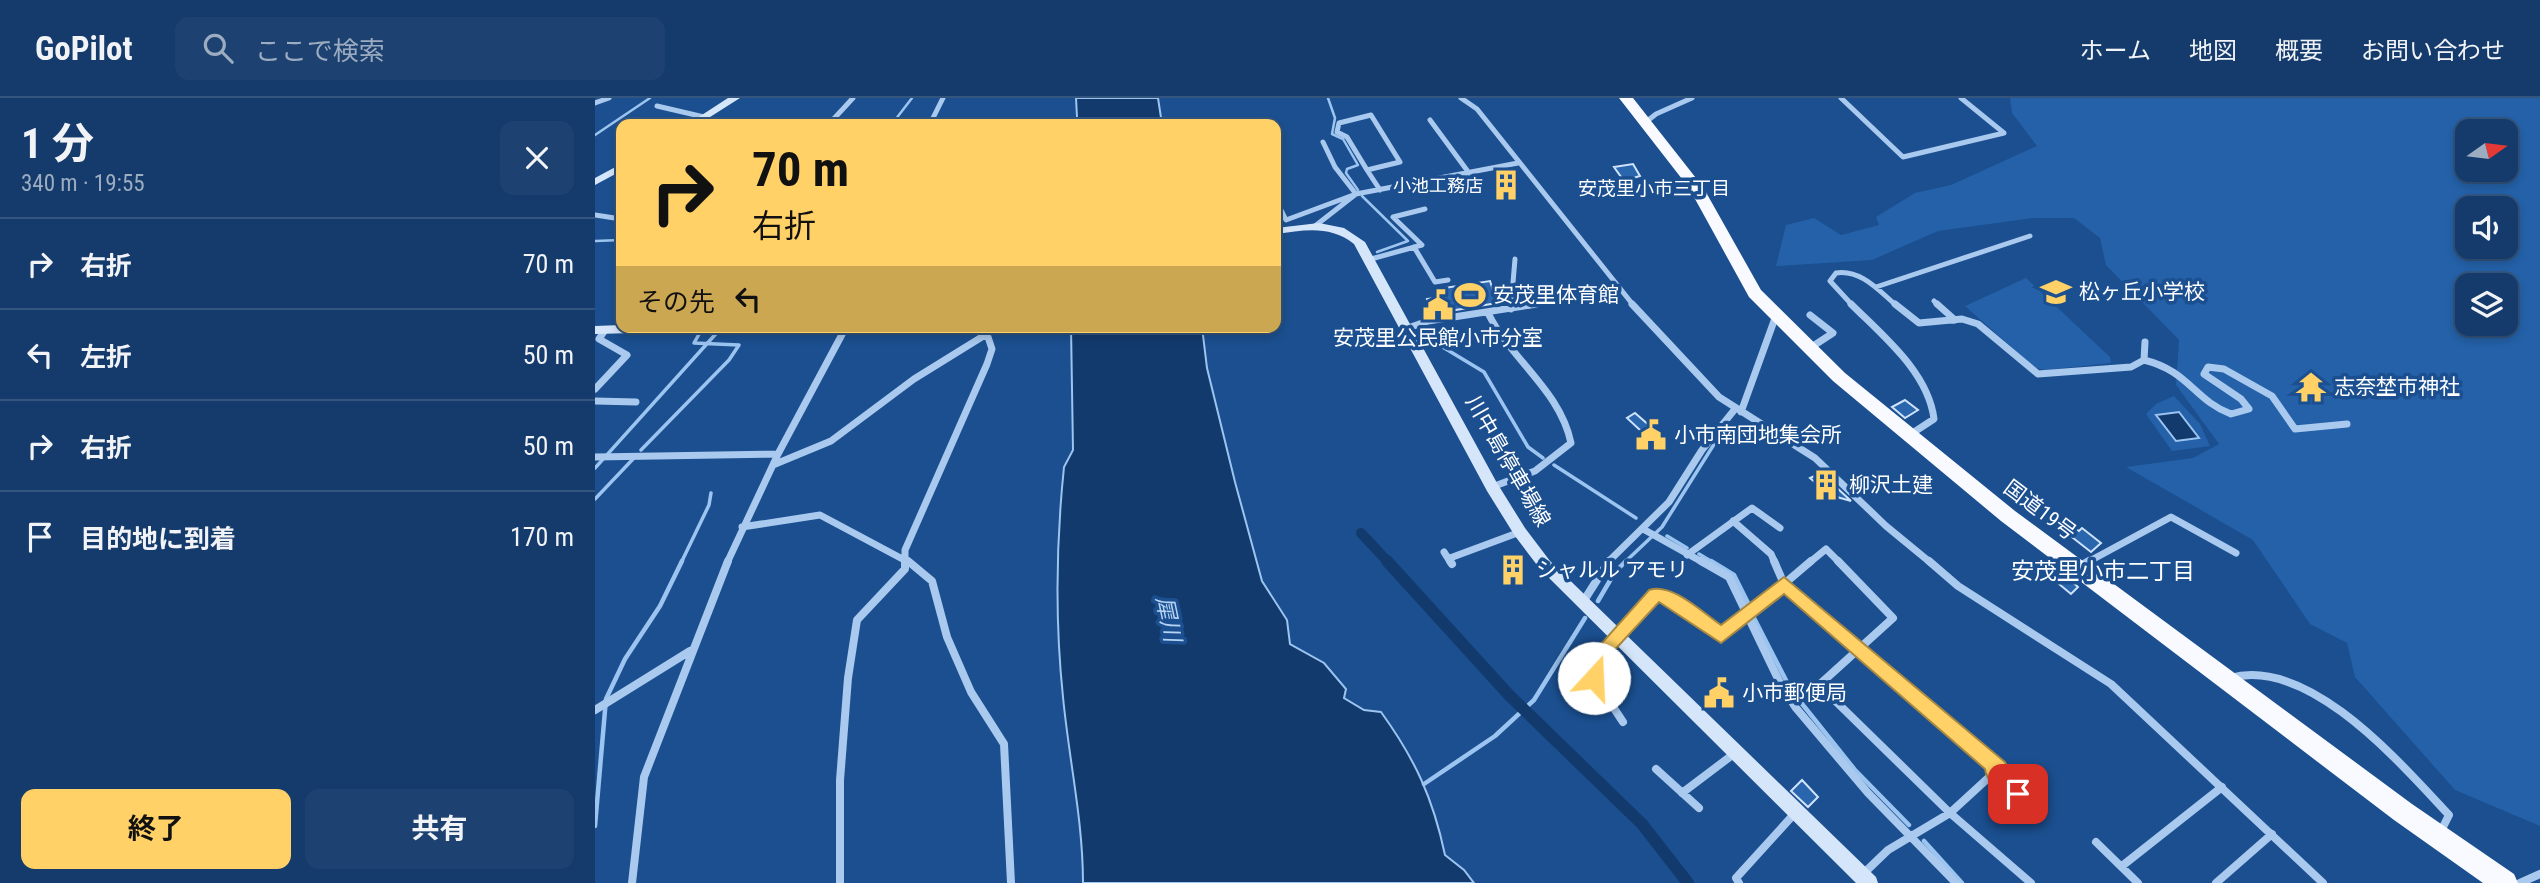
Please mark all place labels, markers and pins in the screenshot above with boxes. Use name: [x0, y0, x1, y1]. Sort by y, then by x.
building icon: 小池工務店: [1489, 168, 1523, 202]
place label: 小池工務店: [1393, 175, 1483, 196]
school or university icon: 松ヶ丘小学校: [2039, 275, 2073, 309]
sports icon: 安茂里体育館: [1453, 278, 1487, 312]
place label: 松ヶ丘小学校: [2079, 280, 2205, 304]
place label: 安茂里体育館: [1493, 283, 1619, 307]
public building icon: 安茂里公民館小市分室: [1421, 288, 1455, 322]
place label: 安茂里公民館小市分室: [1333, 326, 1543, 350]
temple icon: 志奈埜市神社: [2294, 370, 2328, 404]
place label: 志奈埜市神社: [2334, 375, 2460, 399]
public building icon: 小市南団地集会所: [1634, 418, 1668, 452]
place label: 小市南団地集会所: [1674, 423, 1842, 447]
building icon: 柳沢土建: [1809, 468, 1843, 502]
place label: 柳沢土建: [1849, 473, 1933, 497]
building icon: シャルル アモリ: [1496, 553, 1530, 587]
place label: シャルル アモリ: [1536, 558, 1688, 582]
public building icon: 小市郵便局: [1702, 676, 1736, 710]
place label: 小市郵便局: [1742, 681, 1847, 705]
pin: [1988, 764, 2048, 824]

